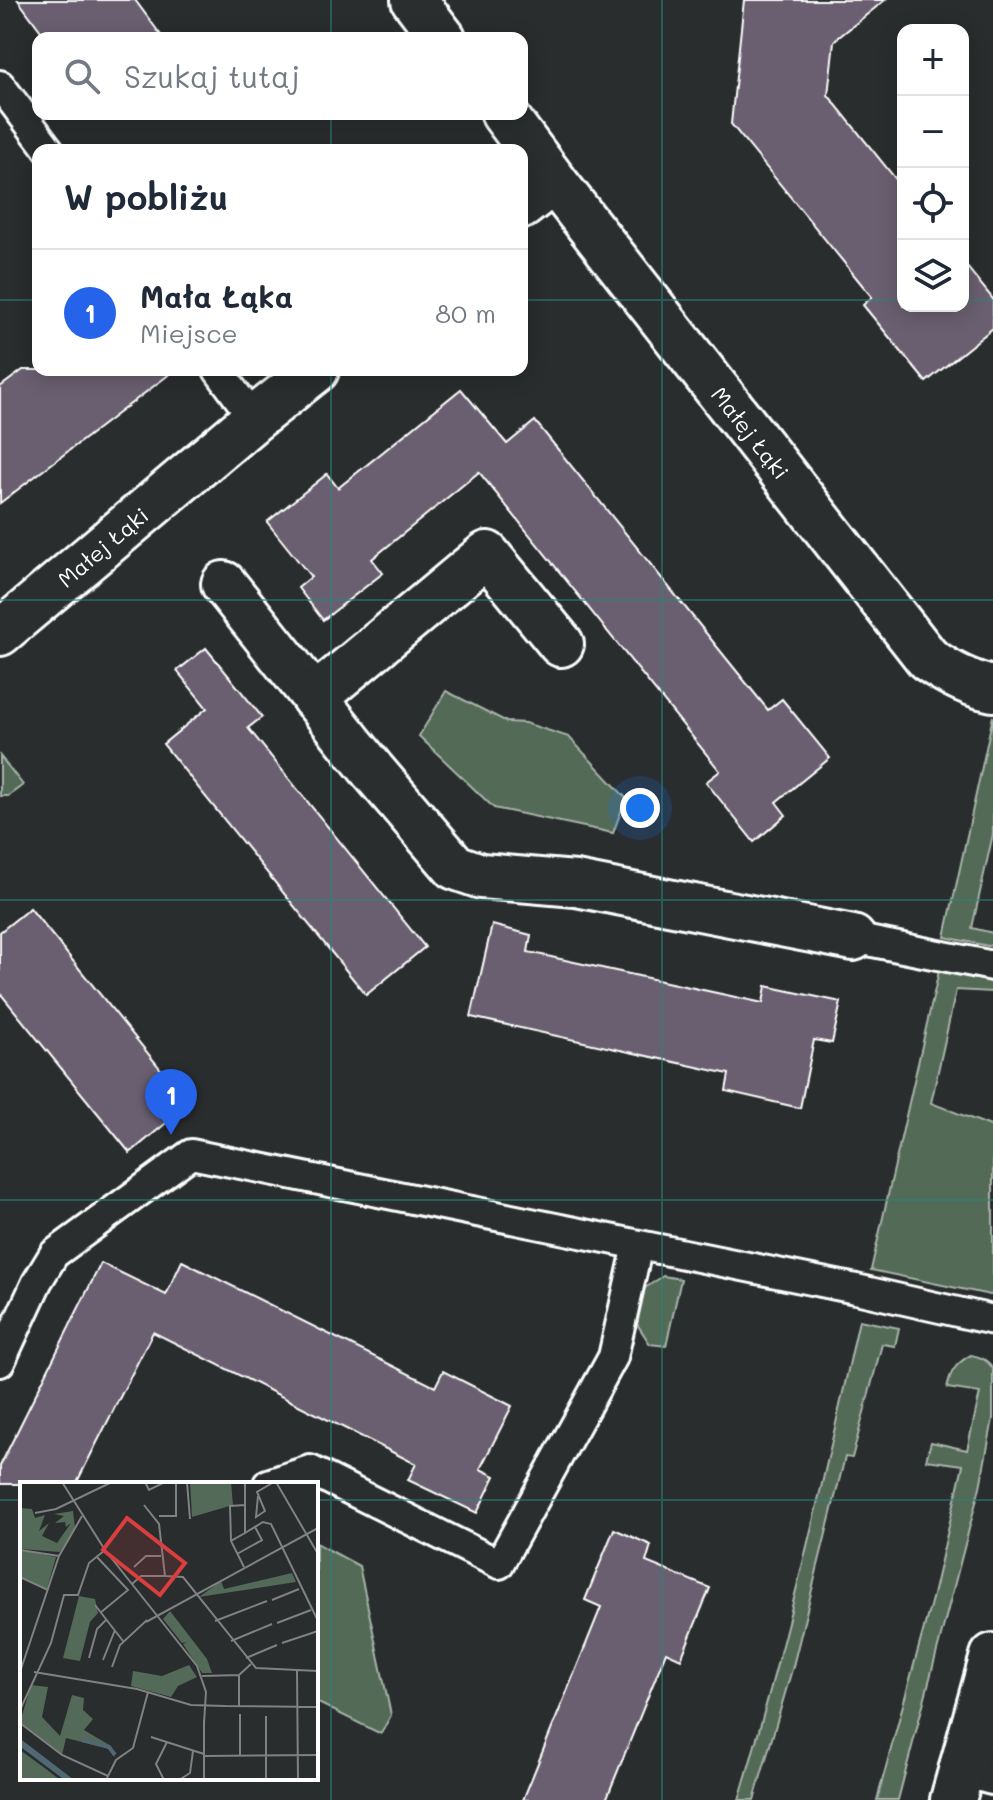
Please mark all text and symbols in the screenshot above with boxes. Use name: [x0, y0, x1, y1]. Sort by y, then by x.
map controls: [897, 24, 969, 312]
button: +: [897, 24, 969, 96]
search box: [32, 32, 528, 120]
icon: search: [60, 54, 104, 98]
text: Szukaj tutaj: [124, 56, 300, 96]
button: −: [897, 96, 969, 168]
button: locate: [897, 168, 969, 240]
text: W pobliżu: [64, 174, 228, 219]
button: layers: [897, 240, 969, 312]
text: Mała Łąka: [140, 276, 293, 316]
text: 1: [84, 296, 96, 330]
text: 80 m: [435, 296, 496, 330]
text: Miejsce: [140, 316, 238, 350]
street label: Małej Łąki: [706, 380, 796, 485]
street label: Małej Łąki: [51, 500, 154, 593]
your location: [620, 788, 660, 828]
pin: 1: [145, 1069, 197, 1135]
inset map: [20, 1482, 318, 1780]

